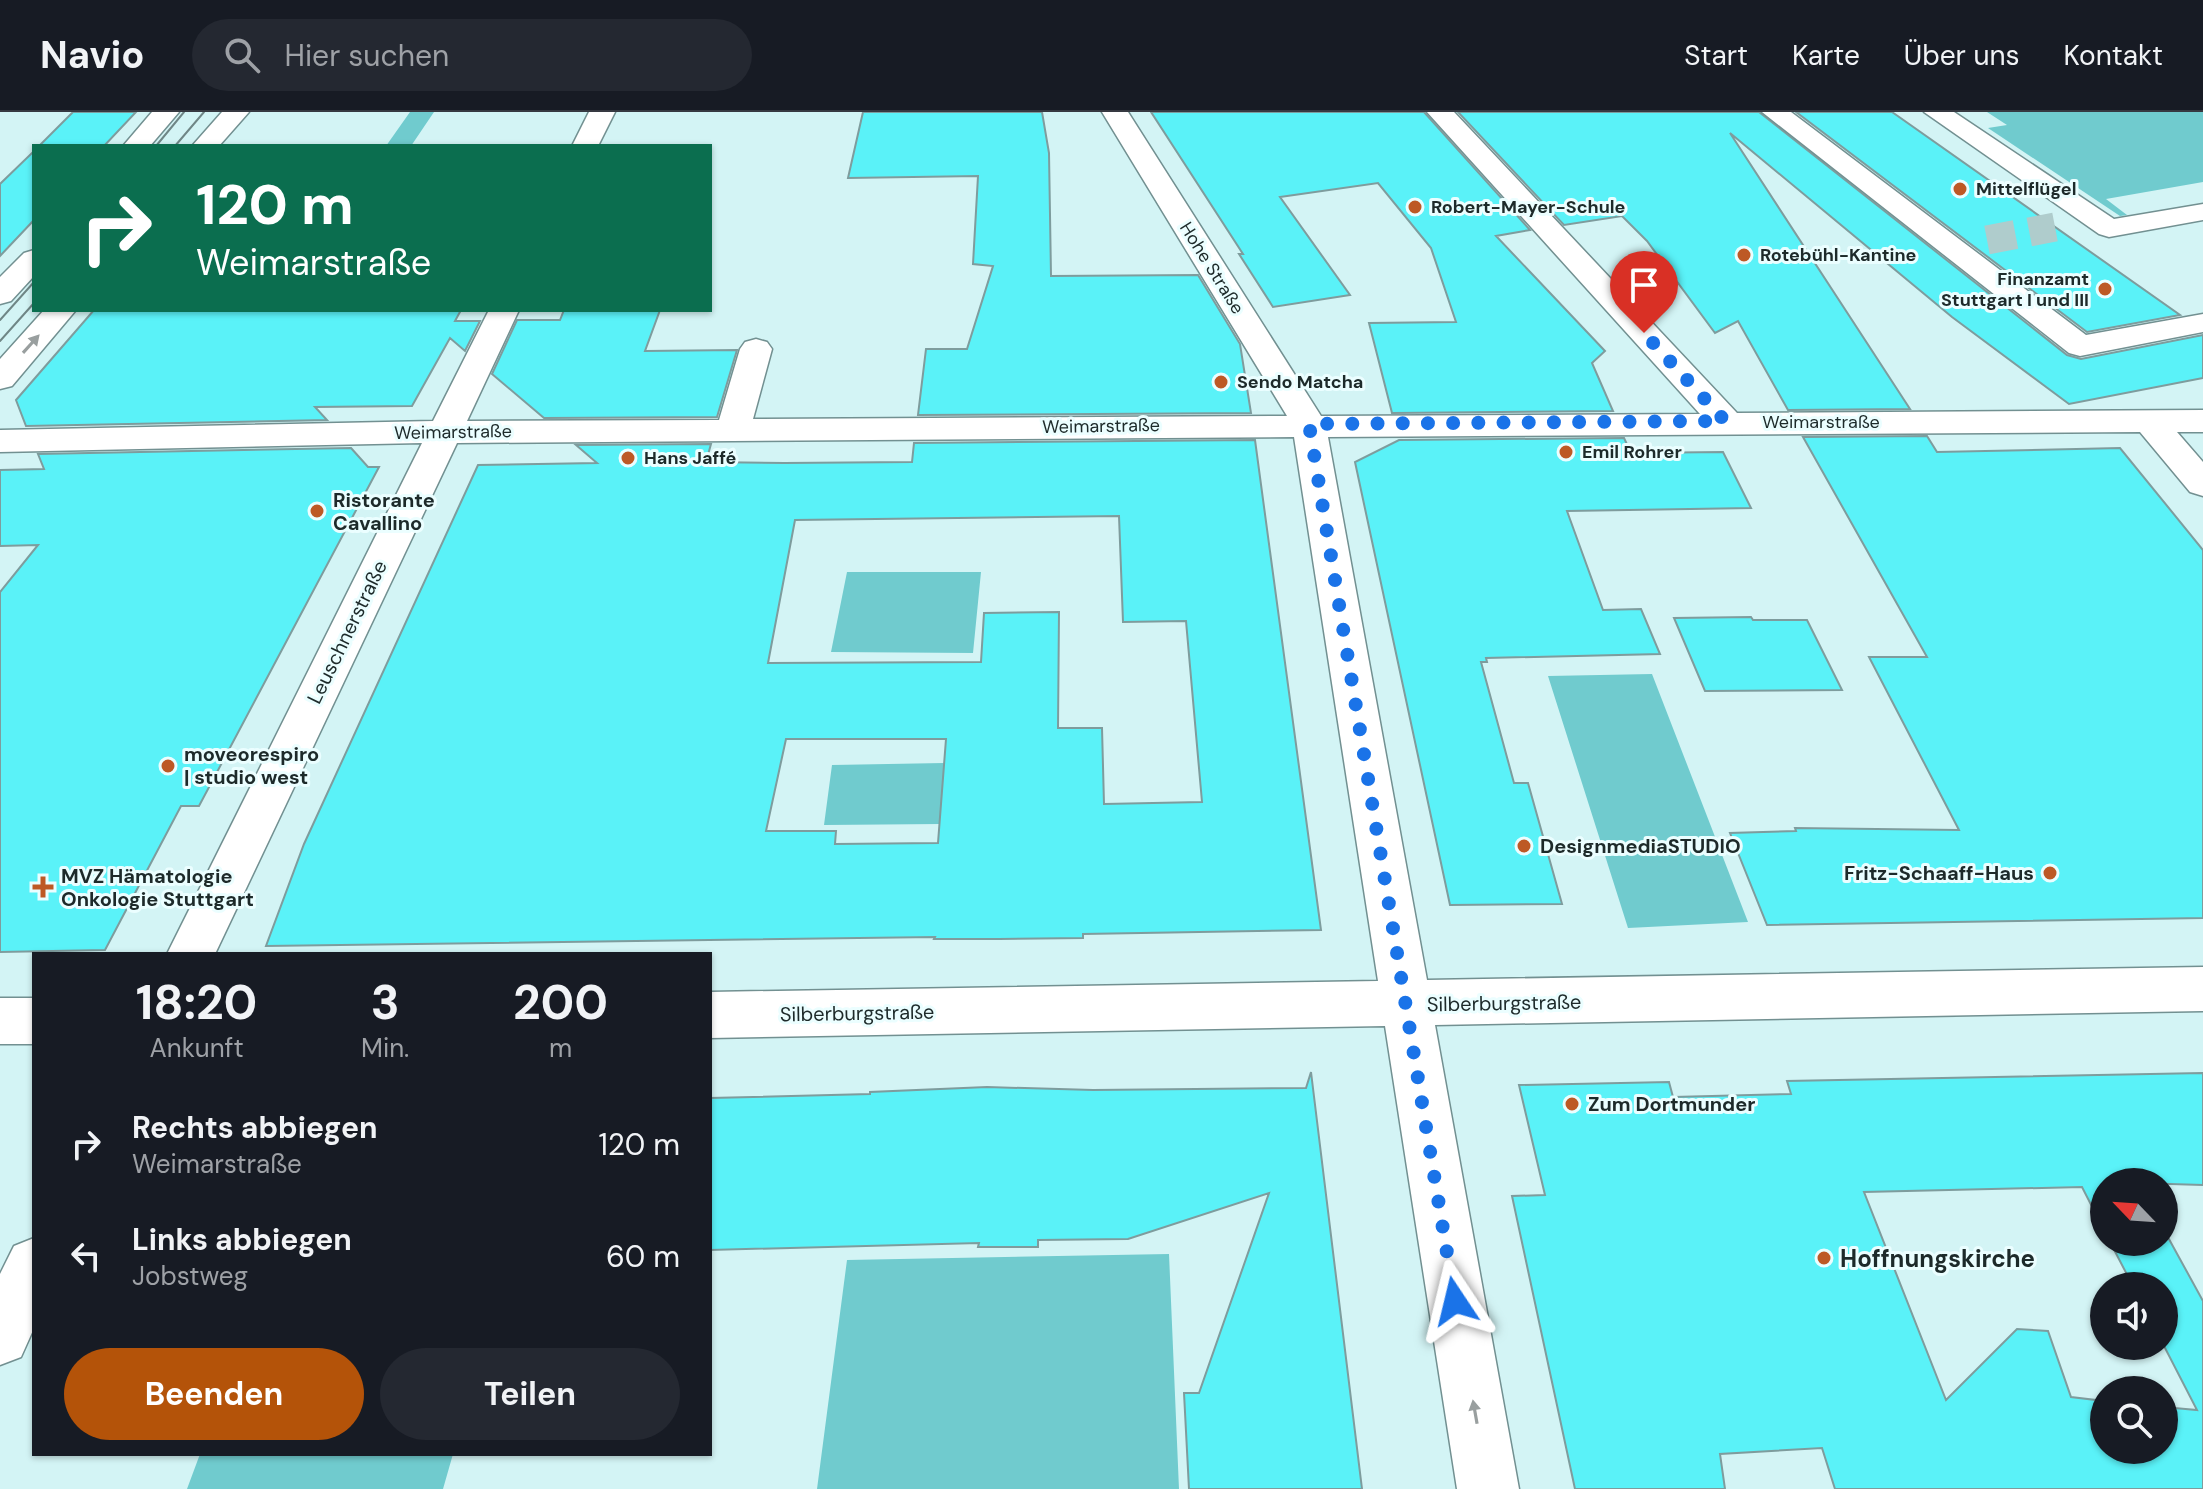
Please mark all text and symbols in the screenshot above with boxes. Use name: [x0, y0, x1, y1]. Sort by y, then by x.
search box: [192, 19, 752, 91]
text: Navio: [40, 30, 144, 80]
icon: search: [220, 33, 264, 77]
text: Hier suchen: [284, 36, 449, 75]
text: Start: [1684, 37, 1748, 74]
text: Karte: [1792, 37, 1860, 74]
text: Über uns: [1904, 37, 2020, 74]
text: Kontakt: [2064, 37, 2163, 74]
text: 120 m: [196, 168, 354, 241]
icon: right: [64, 176, 168, 280]
place label: Mittelflügel: [1976, 177, 2076, 201]
marker: Mittelflügel: [1951, 180, 1969, 198]
place label: Robert-Mayer-Schule: [1431, 195, 1626, 219]
marker: Robert-Mayer-Schule: [1406, 198, 1424, 216]
street label: Hohe Straße: [1174, 217, 1250, 319]
text: Weimarstraße: [196, 239, 431, 286]
place label: Rotebühl-Kantine: [1760, 243, 1917, 267]
marker: Rotebühl-Kantine: [1735, 246, 1753, 264]
pin: [1610, 251, 1678, 333]
icon: arrive: [1622, 263, 1666, 307]
place label: Finanzamt Stuttgart I und III: [1941, 267, 2089, 312]
marker: Finanzamt Stuttgart I und III: [2096, 280, 2114, 298]
one-way arrow: [21, 335, 39, 354]
place label: Sendo Matcha: [1237, 370, 1363, 394]
marker: Sendo Matcha: [1212, 373, 1230, 391]
street label: Weimarstraße: [1762, 410, 1880, 434]
street label: Weimarstraße: [1042, 413, 1160, 439]
street label: Weimarstraße: [394, 419, 512, 445]
place label: Emil Rohrer: [1582, 440, 1682, 464]
marker: Emil Rohrer: [1557, 443, 1575, 461]
place label: Hans Jaffé: [644, 446, 737, 470]
marker: Hans Jaffé: [619, 449, 637, 467]
place label: Ristorante Cavallino: [333, 487, 435, 536]
marker: Ristorante Cavallino: [308, 502, 326, 520]
street label: Leuschnerstraße: [301, 556, 393, 708]
place label: moveorespiro | studio west: [184, 741, 319, 790]
marker: moveorespiro | studio west: [159, 757, 177, 775]
place label: DesignmediaSTUDIO: [1540, 833, 1741, 859]
marker: DesignmediaSTUDIO: [1515, 837, 1533, 855]
place label: Fritz-Schaaff-Haus: [1844, 860, 2034, 886]
place label: MVZ Hämatologie Onkologie Stuttgart: [61, 863, 254, 912]
marker: Fritz-Schaaff-Haus: [2041, 864, 2059, 882]
marker: MVZ Hämatologie Onkologie Stuttgart: [32, 876, 54, 898]
text: 18:20: [136, 971, 257, 1034]
text: 3: [371, 971, 400, 1034]
text: 200: [513, 971, 608, 1034]
street label: Silberburgstraße: [1427, 989, 1581, 1017]
street label: Silberburgstraße: [780, 999, 934, 1027]
text: Ankunft: [149, 1031, 244, 1065]
text: Min.: [361, 1031, 409, 1065]
text: m: [549, 1031, 572, 1065]
place label: Zum Dortmunder: [1588, 1091, 1755, 1117]
marker: Zum Dortmunder: [1563, 1095, 1581, 1113]
text: Rechts abbiegen: [132, 1108, 377, 1147]
icon: right: [64, 1122, 108, 1166]
text: 120 m: [598, 1125, 680, 1164]
text: Weimarstraße: [132, 1147, 302, 1181]
north arrow: [2090, 1168, 2178, 1256]
map controls: [2090, 1168, 2178, 1464]
text: Links abbiegen: [132, 1220, 352, 1259]
icon: left: [64, 1234, 108, 1278]
text: 60 m: [606, 1237, 680, 1276]
place label: Hoffnungskirche: [1840, 1243, 2035, 1274]
marker: Hoffnungskirche: [1815, 1249, 1833, 1267]
text: Jobstweg: [132, 1259, 248, 1293]
position arrow: [1413, 1259, 1497, 1343]
button: sound: [2090, 1272, 2178, 1360]
button: Beenden: [64, 1348, 364, 1440]
button: Teilen: [380, 1348, 680, 1440]
button: search: [2090, 1376, 2178, 1464]
one-way arrow: [1468, 1399, 1480, 1424]

